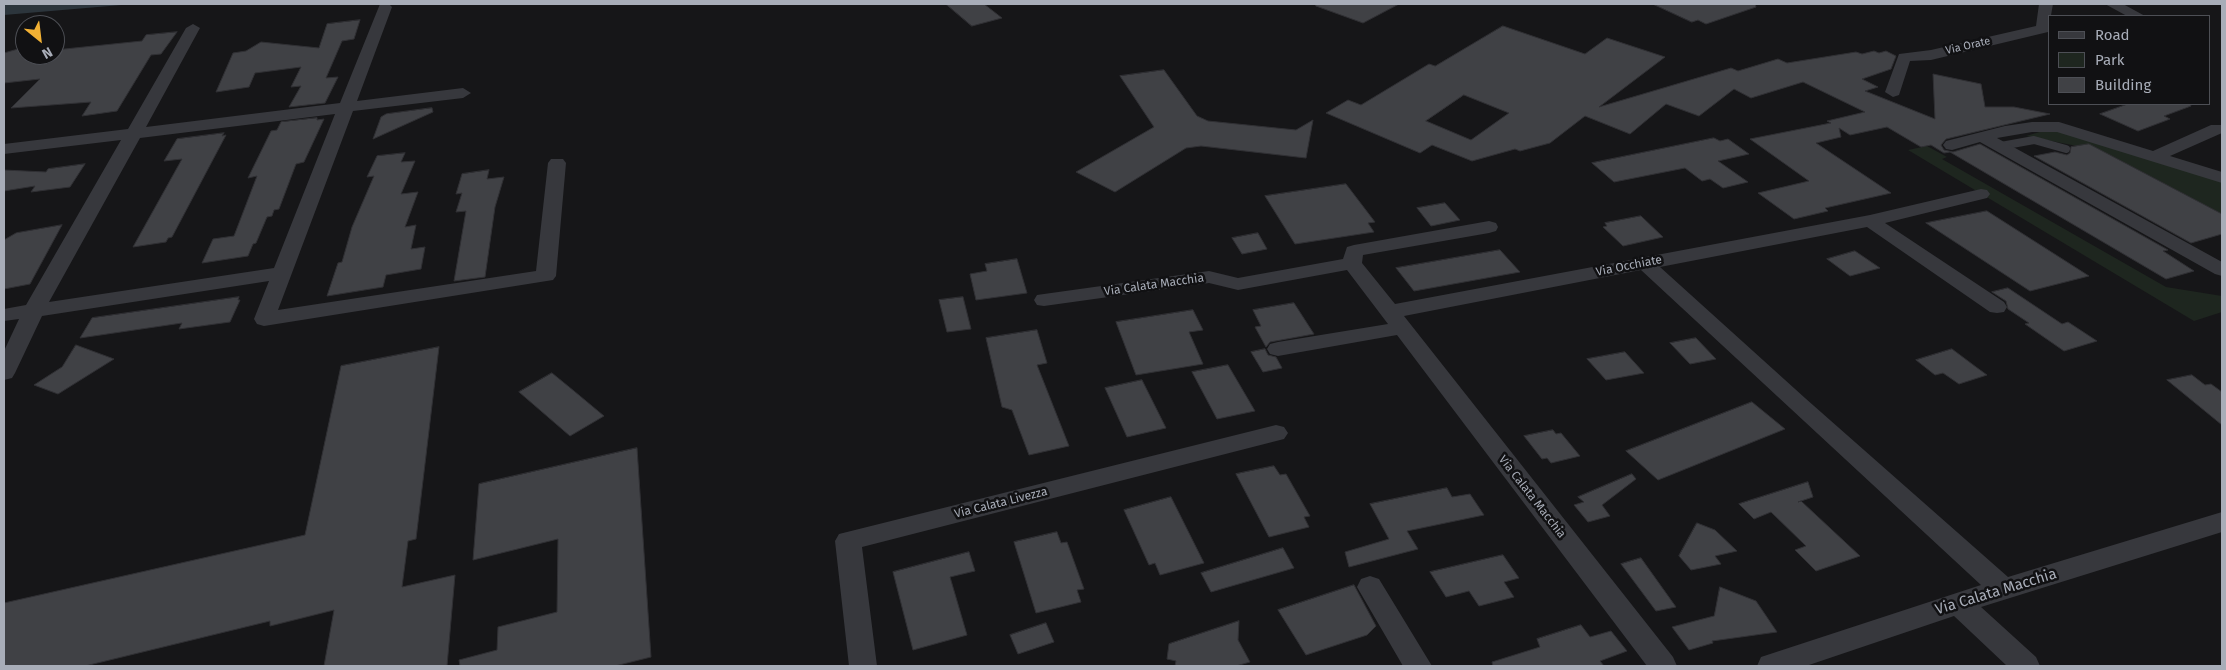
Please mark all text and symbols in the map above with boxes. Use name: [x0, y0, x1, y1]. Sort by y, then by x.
north arrow: [15, 15, 65, 65]
legend: [2048, 15, 2211, 105]
text: Road: [2095, 26, 2130, 44]
street label: Via Orate: [1944, 34, 1992, 58]
text: N: [39, 43, 55, 62]
text: Park: [2095, 51, 2125, 69]
text: Building: [2095, 76, 2151, 94]
street label: Via Occhiate: [1595, 253, 1663, 279]
street label: Via Calata Macchia: [1103, 271, 1205, 299]
street label: Via Calata Macchia: [1495, 453, 1569, 541]
street label: Via Calata Livezza: [953, 484, 1049, 522]
street label: Via Calata Macchia: [1933, 565, 2059, 619]

